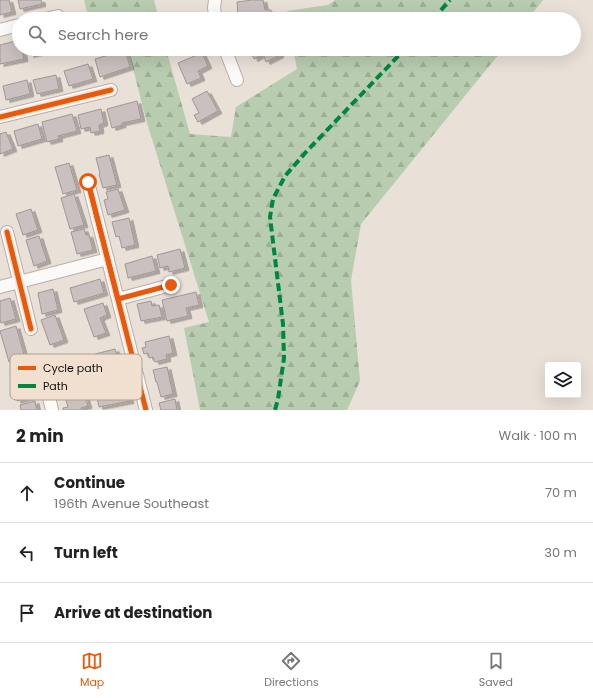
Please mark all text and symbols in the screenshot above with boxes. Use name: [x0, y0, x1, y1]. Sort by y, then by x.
search box: [12, 12, 581, 56]
icon: search: [26, 23, 48, 45]
text: Search here: [58, 24, 148, 45]
route start: [79, 173, 97, 191]
route end: [162, 276, 180, 294]
legend: [10, 354, 142, 400]
text: Cycle path: [43, 360, 103, 376]
map controls: [545, 362, 581, 398]
button: layers: [545, 362, 581, 398]
text: Path: [43, 378, 68, 394]
text: 2 min: [16, 424, 64, 448]
text: Walk · 100 m: [499, 426, 577, 445]
text: Continue: [54, 472, 125, 493]
icon: ahead: [16, 482, 38, 504]
text: 70 m: [545, 483, 577, 502]
text: 196th Avenue Southeast: [54, 494, 209, 513]
icon: left: [16, 542, 38, 564]
text: Turn left: [54, 542, 118, 563]
text: 30 m: [544, 543, 577, 562]
icon: arrive: [16, 602, 38, 624]
text: Arrive at destination: [54, 602, 212, 623]
tab: Map: [80, 650, 104, 691]
tab: Directions: [264, 650, 319, 691]
tab: Saved: [479, 650, 513, 691]

